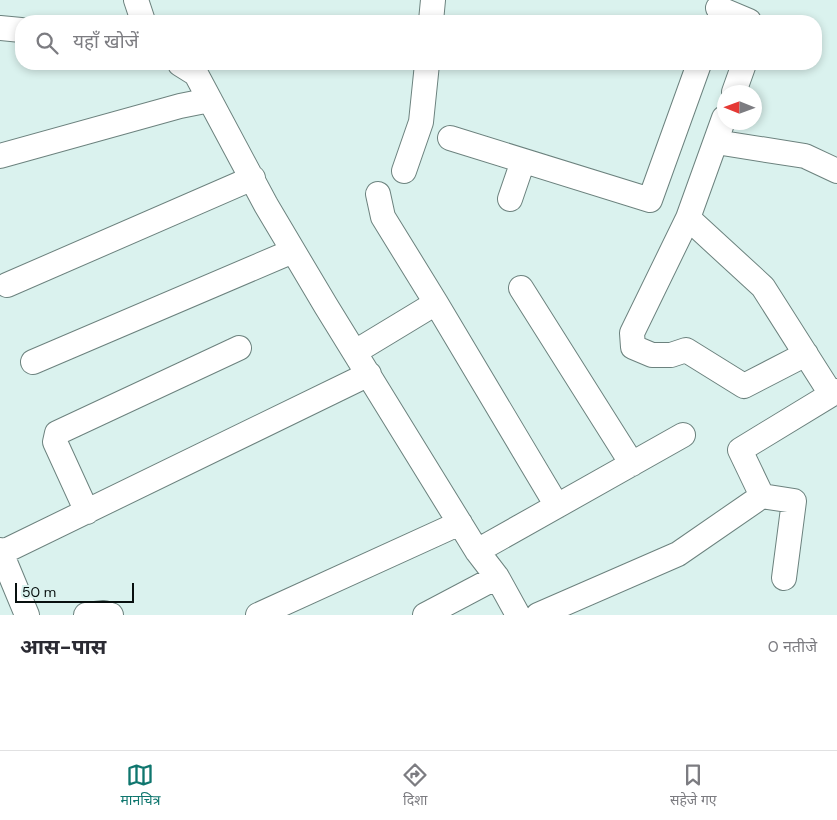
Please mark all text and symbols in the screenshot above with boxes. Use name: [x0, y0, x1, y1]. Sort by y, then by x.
search box: [15, 15, 822, 70]
icon: search: [33, 29, 61, 57]
text: यहाँ खोजें: [73, 29, 139, 54]
north arrow: [717, 85, 762, 130]
scale bar: [15, 580, 134, 603]
text: 50 m: [22, 583, 56, 601]
text: आस-पास: [20, 633, 106, 661]
text: 0 नतीजे: [768, 636, 817, 657]
tab: मानचित्र: [120, 761, 160, 811]
tab: दिशा: [401, 761, 429, 811]
tab: सहेजे गए: [670, 761, 717, 811]

